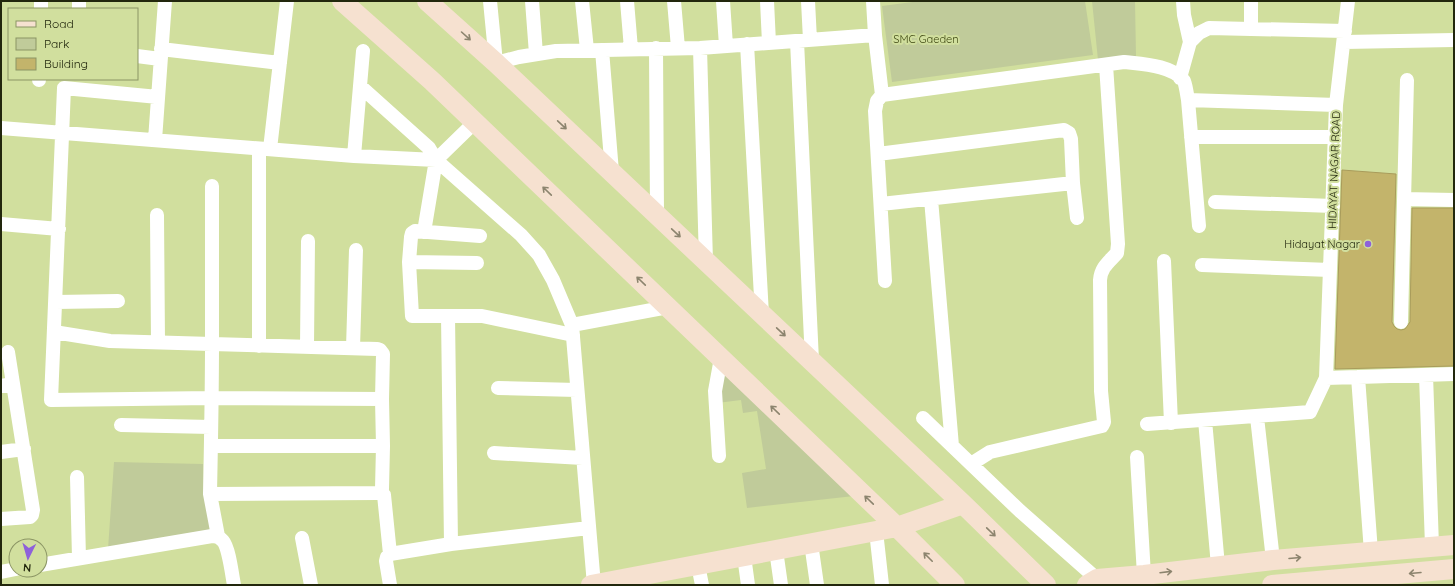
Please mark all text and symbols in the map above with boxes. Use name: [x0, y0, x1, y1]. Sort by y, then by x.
legend: [8, 8, 138, 80]
text: Road: [44, 16, 74, 31]
one-way arrow: [461, 32, 472, 41]
park label: SMC Gaeden: [893, 32, 959, 46]
text: Park: [44, 36, 69, 51]
text: Building: [44, 56, 88, 71]
street label: HIDAYAT NAGAR ROAD: [1325, 111, 1343, 229]
one-way arrow: [556, 120, 566, 129]
one-way arrow: [542, 187, 552, 196]
one-way arrow: [671, 228, 681, 238]
place label: Hidayat Nagar: [1284, 237, 1361, 251]
marker: Hidayat Nagar: [1363, 239, 1373, 249]
one-way arrow: [636, 277, 646, 286]
one-way arrow: [776, 327, 786, 337]
one-way arrow: [771, 406, 781, 415]
one-way arrow: [864, 495, 874, 505]
one-way arrow: [986, 527, 996, 537]
north arrow: [8, 538, 48, 578]
one-way arrow: [923, 553, 933, 562]
one-way arrow: [1288, 555, 1301, 562]
text: N: [22, 561, 32, 575]
one-way arrow: [1159, 569, 1172, 576]
one-way arrow: [1409, 569, 1422, 576]

